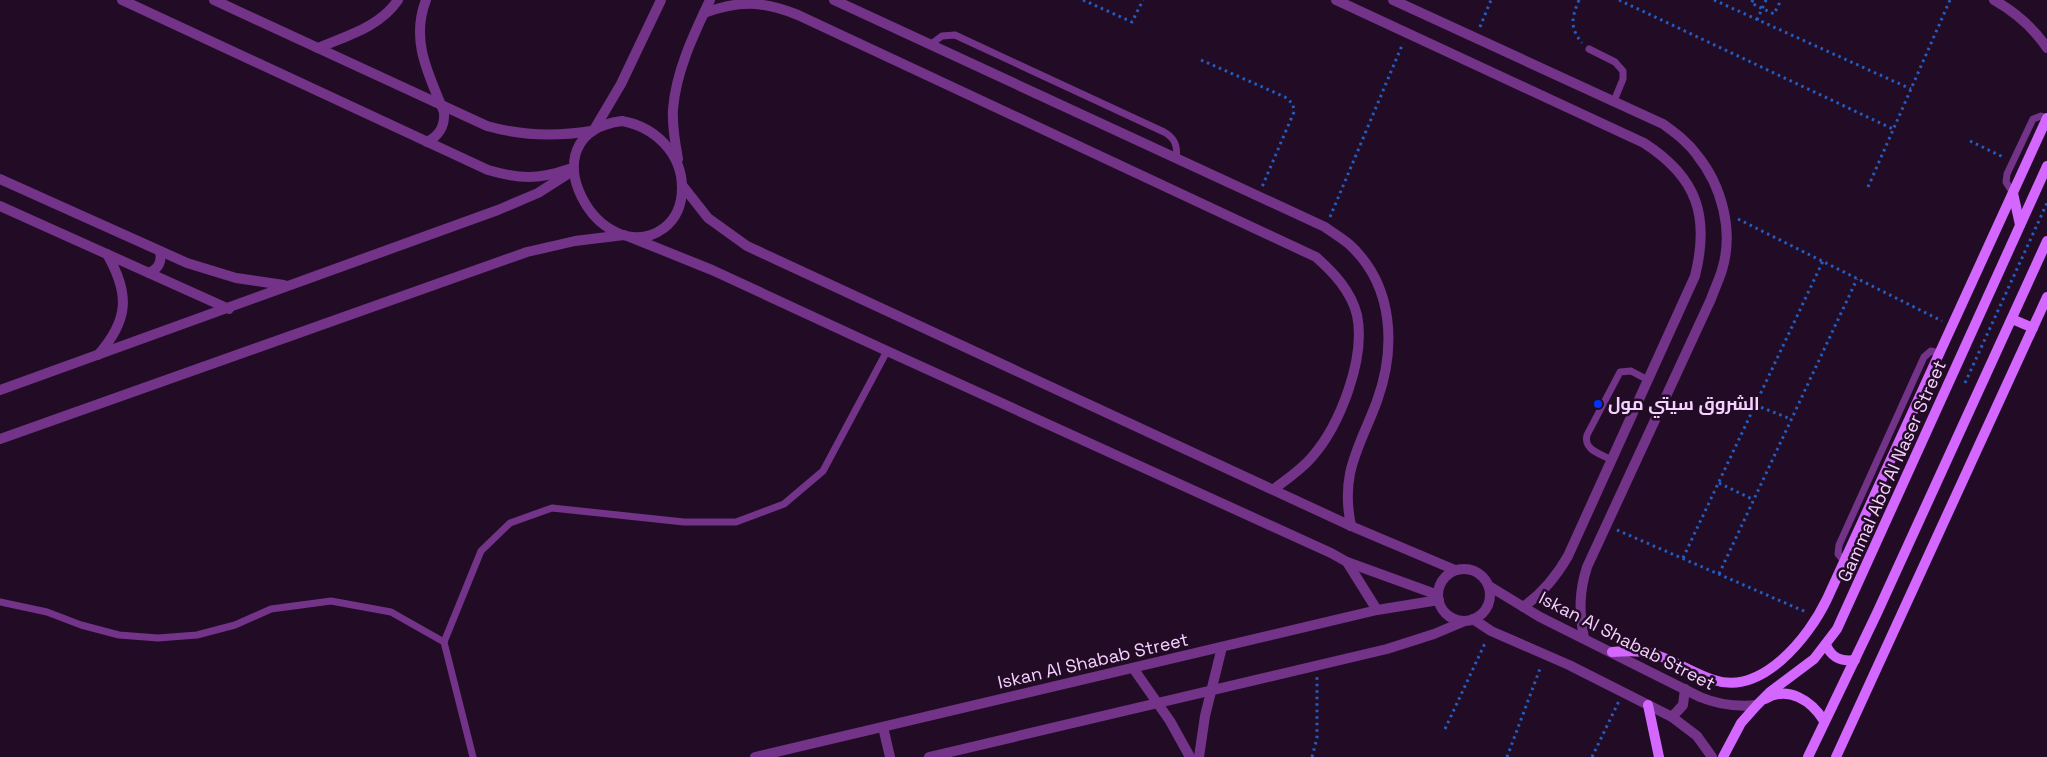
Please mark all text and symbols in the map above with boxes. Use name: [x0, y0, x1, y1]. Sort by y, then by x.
street label: Gammal Abd Al Naser Street: [1832, 356, 1951, 585]
place label: الشروق سيتي مول: [1608, 392, 1760, 419]
marker: الشروق سيتي مول: [1592, 398, 1604, 410]
street label: Iskan Al Shabab Street: [1535, 586, 1719, 695]
street label: Iskan Al Shabab Street: [995, 627, 1191, 694]

